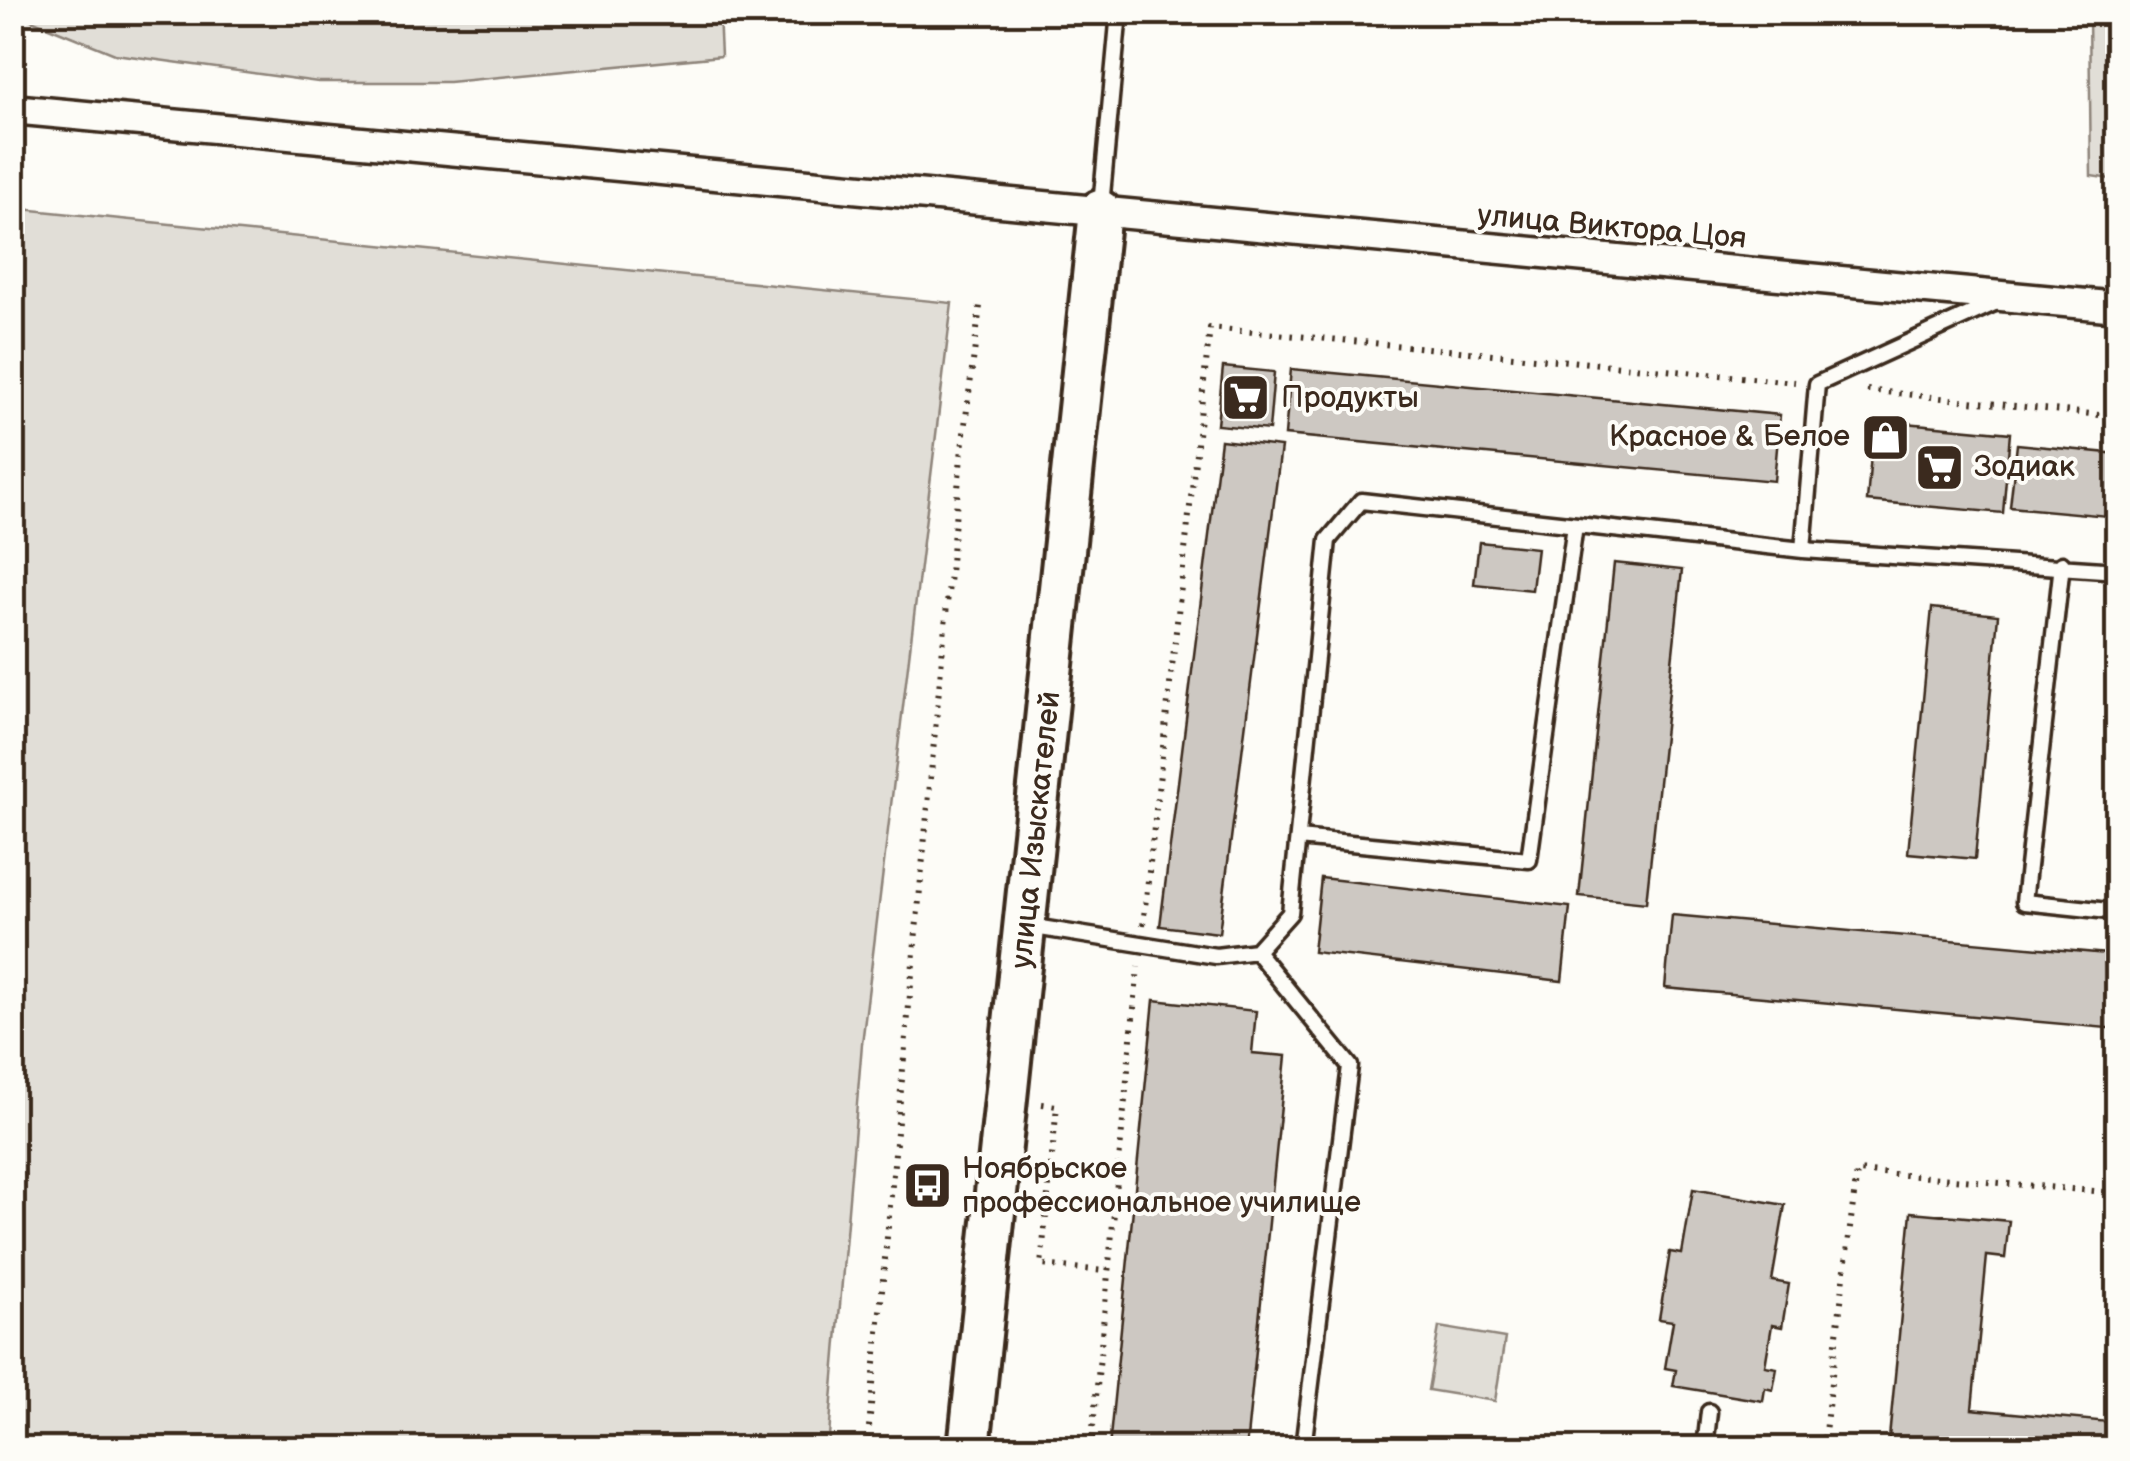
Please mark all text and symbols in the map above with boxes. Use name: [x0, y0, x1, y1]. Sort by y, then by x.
street label: улица Виктора Цоя: [1476, 197, 1748, 257]
supermarket icon: Продукты: [1220, 372, 1272, 424]
place label: Продукты: [1281, 380, 1419, 416]
shop icon: Красное & Белое: [1859, 411, 1911, 463]
place label: Красное & Белое: [1609, 419, 1850, 455]
supermarket icon: Зодиак: [1913, 441, 1965, 493]
place label: Зодиак: [1974, 449, 2075, 485]
street label: улица Изыскателей: [1004, 689, 1068, 971]
place label: Ноябрьское профессиональное училище: [962, 1151, 1361, 1221]
bus stop icon: Ноябрьское профессиональное училище: [901, 1160, 953, 1212]

